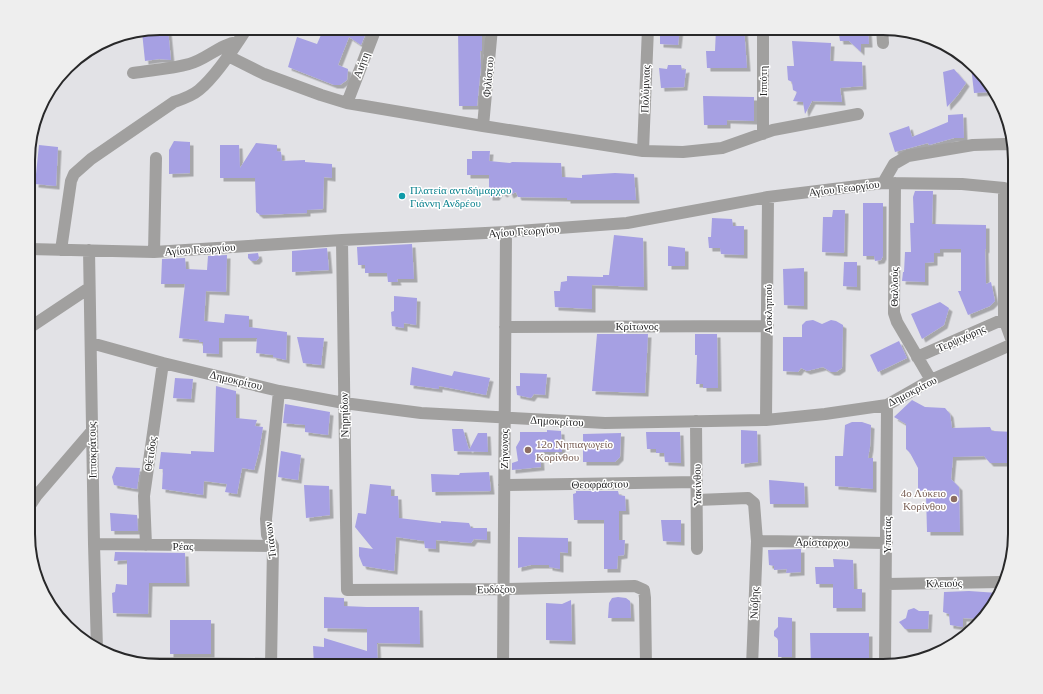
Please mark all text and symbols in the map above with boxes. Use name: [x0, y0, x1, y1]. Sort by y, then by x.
street label: Αιήτη: [351, 50, 371, 80]
street label: Φιλίστου: [480, 56, 496, 98]
street label: Πολύμνιας: [638, 64, 652, 113]
street label: Ιππότη: [757, 66, 769, 96]
street label: Αγίου Γεωργίου: [808, 178, 881, 198]
place label: Πλατεία αντιδήμαρχου Γιάννη Ανδρέου: [410, 184, 512, 209]
marker: Πλατεία αντιδήμαρχου Γιάννη Ανδρέου: [397, 191, 407, 201]
street label: Αγίου Γεωργίου: [488, 222, 560, 239]
street label: Αγίου Γεωργίου: [164, 240, 236, 257]
street label: Θαλλούς: [888, 267, 900, 307]
street label: Ασκληπιού: [762, 284, 774, 334]
street label: Κρίτωνος: [616, 320, 659, 332]
street label: Τερψιχόρης: [935, 322, 988, 354]
street label: Δημοκρίτου: [209, 368, 264, 392]
street label: Δημοκρίτου: [885, 373, 939, 409]
street label: Νηρηίδων: [338, 392, 350, 438]
street label: Δημοκρίτου: [530, 414, 585, 428]
street label: Ιπποκράτους: [85, 421, 98, 478]
street label: Ζήνωνος: [498, 429, 510, 469]
street label: Θέτιδος: [142, 435, 158, 472]
place label: 12ο Νηπιαγωγείο Κορίνθου: [536, 438, 614, 463]
marker: 12ο Νηπιαγωγείο Κορίνθου: [523, 445, 533, 455]
street label: Υακίνθου: [691, 463, 703, 506]
street label: Θεοφράστου: [571, 477, 629, 490]
place label: 4ο Λύκειο Κορίνθου: [901, 487, 947, 512]
marker: 4ο Λύκειο Κορίνθου: [949, 494, 959, 504]
street label: Υπατίας: [881, 516, 893, 553]
street label: Τιτάνων: [262, 521, 278, 559]
street label: Αρίσταρχου: [795, 536, 849, 548]
street label: Ρέας: [173, 540, 194, 552]
street label: Κλειούς: [926, 577, 963, 589]
street label: Ευδόξου: [477, 583, 516, 596]
street label: Νιόβης: [747, 586, 761, 619]

